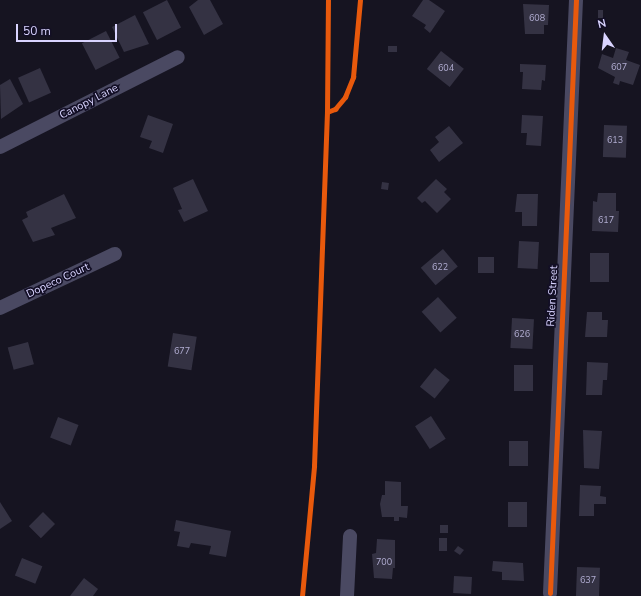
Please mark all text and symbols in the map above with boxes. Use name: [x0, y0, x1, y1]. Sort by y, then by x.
house number: 608: [529, 13, 545, 23]
scale bar: [18, 16, 119, 42]
north arrow: [585, 16, 625, 56]
text: N: [596, 16, 608, 32]
text: 50 m: [23, 23, 51, 39]
house number: 607: [611, 62, 627, 72]
house number: 604: [438, 63, 454, 73]
street label: Canopy Lane: [57, 82, 121, 122]
house number: 613: [607, 135, 623, 145]
house number: 617: [598, 215, 614, 225]
street label: Dopeco Court: [24, 261, 92, 301]
house number: 622: [432, 262, 448, 272]
street label: Riden Street: [545, 265, 561, 327]
house number: 626: [514, 329, 530, 339]
house number: 677: [174, 346, 190, 356]
house number: 700: [376, 557, 392, 567]
house number: 637: [580, 575, 596, 585]

